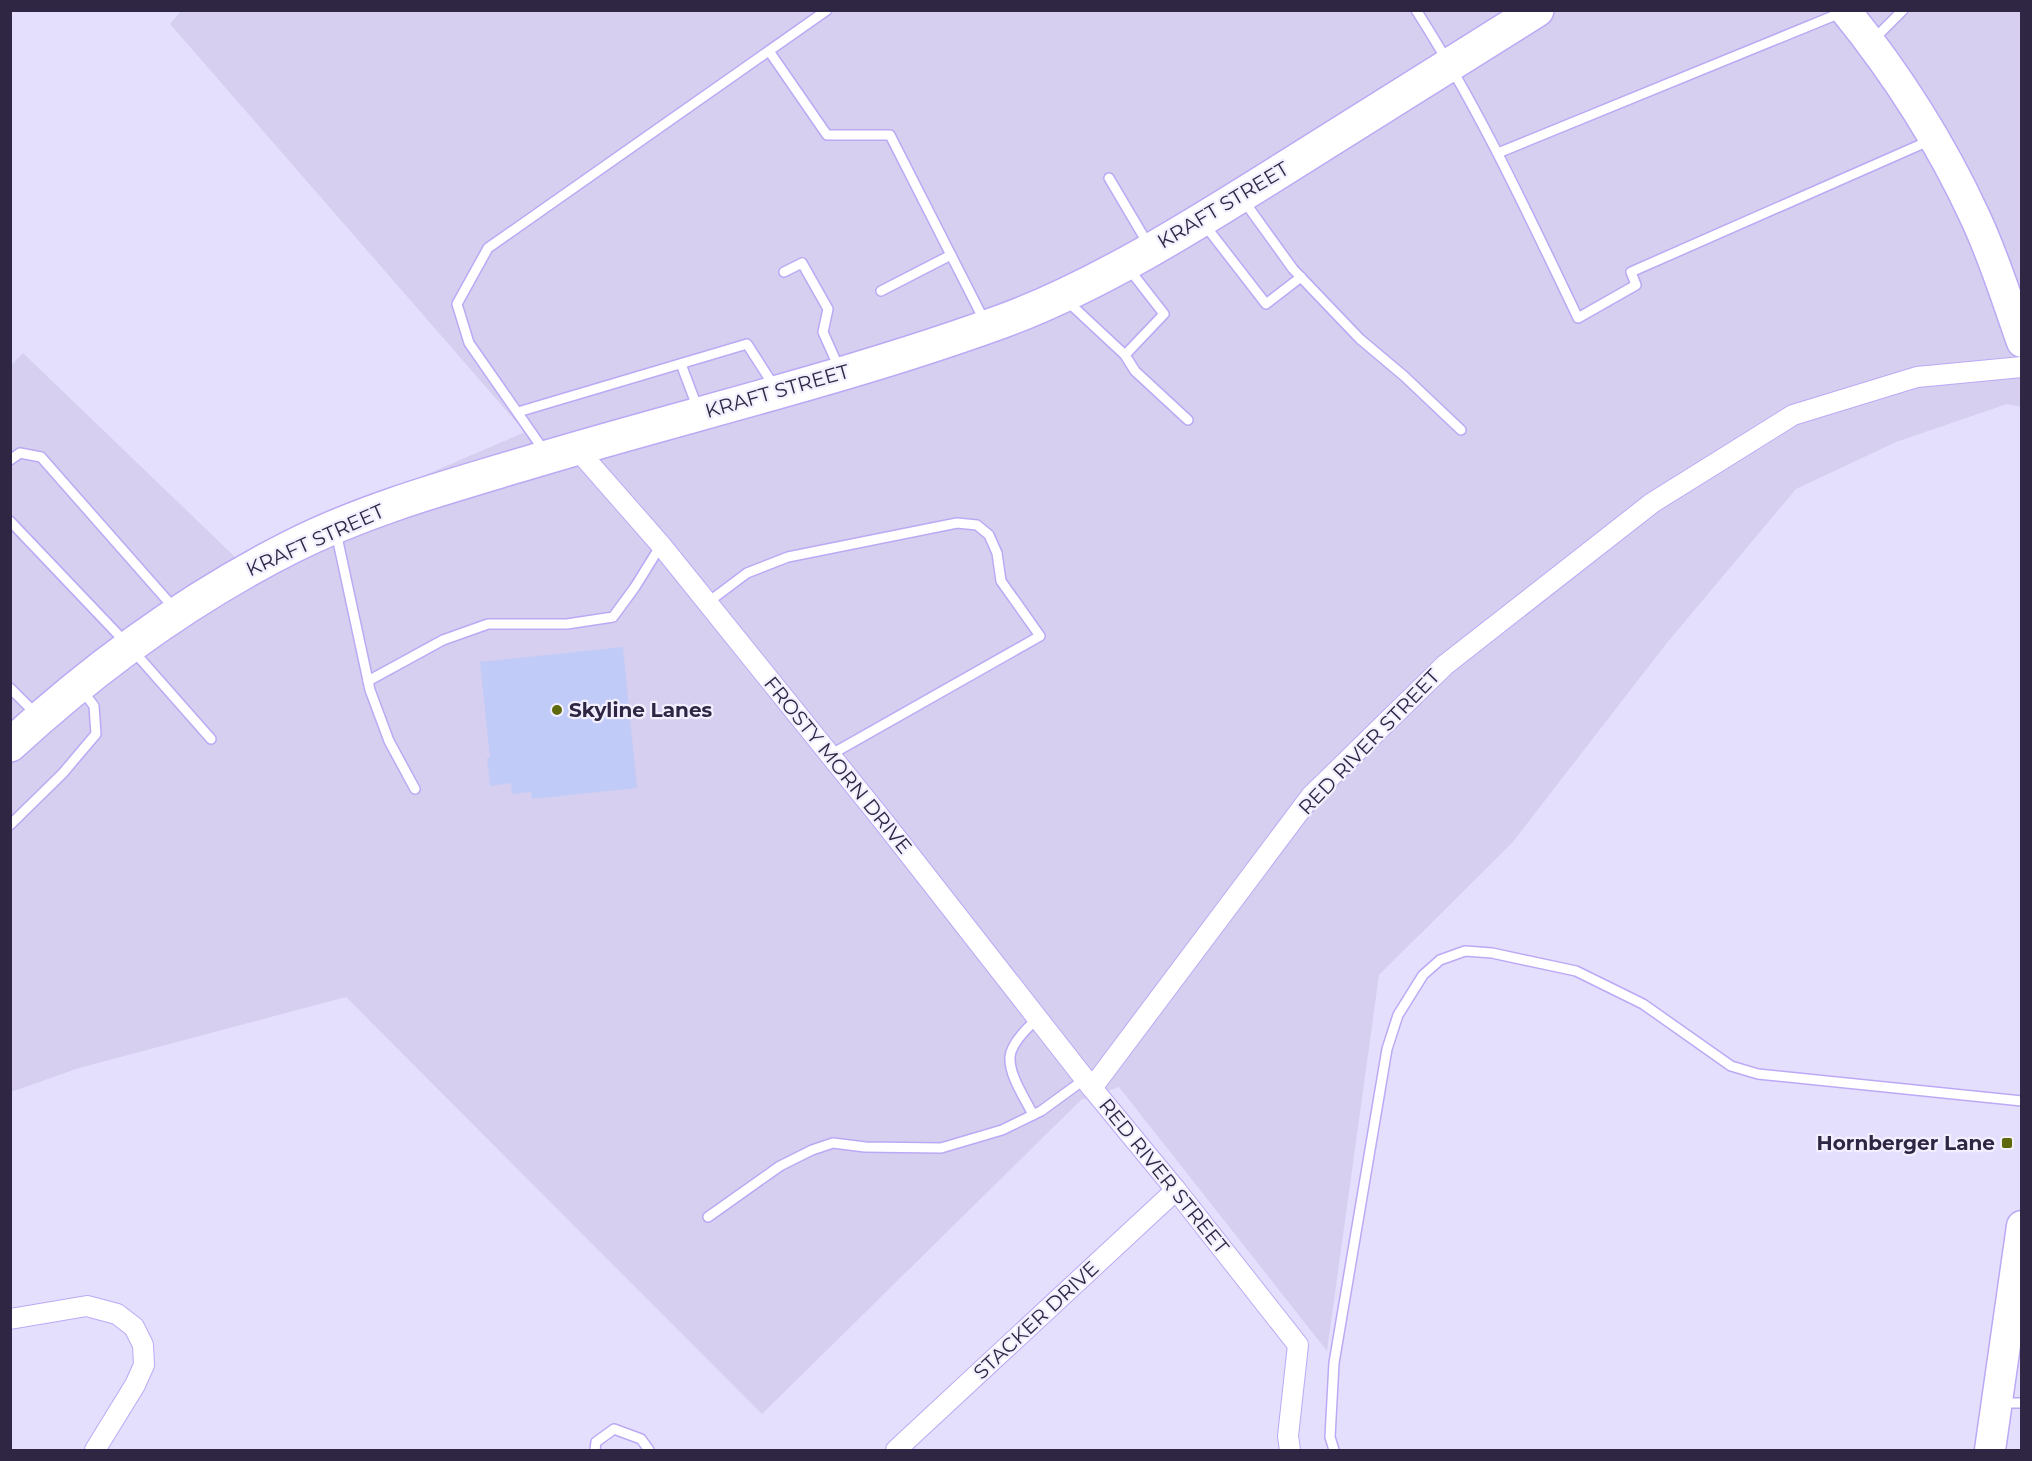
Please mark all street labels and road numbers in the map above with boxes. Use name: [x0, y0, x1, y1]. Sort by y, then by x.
street label: KRAFT STREET: [1153, 156, 1293, 254]
street label: KRAFT STREET: [702, 359, 852, 423]
street label: KRAFT STREET: [242, 499, 388, 581]
street label: RED RIVER STREET: [1293, 664, 1445, 820]
street label: FROSTY MORN DRIVE: [759, 672, 917, 858]
street label: RED RIVER STREET: [1094, 1094, 1234, 1259]
street label: STACKER DRIVE: [968, 1256, 1104, 1384]

